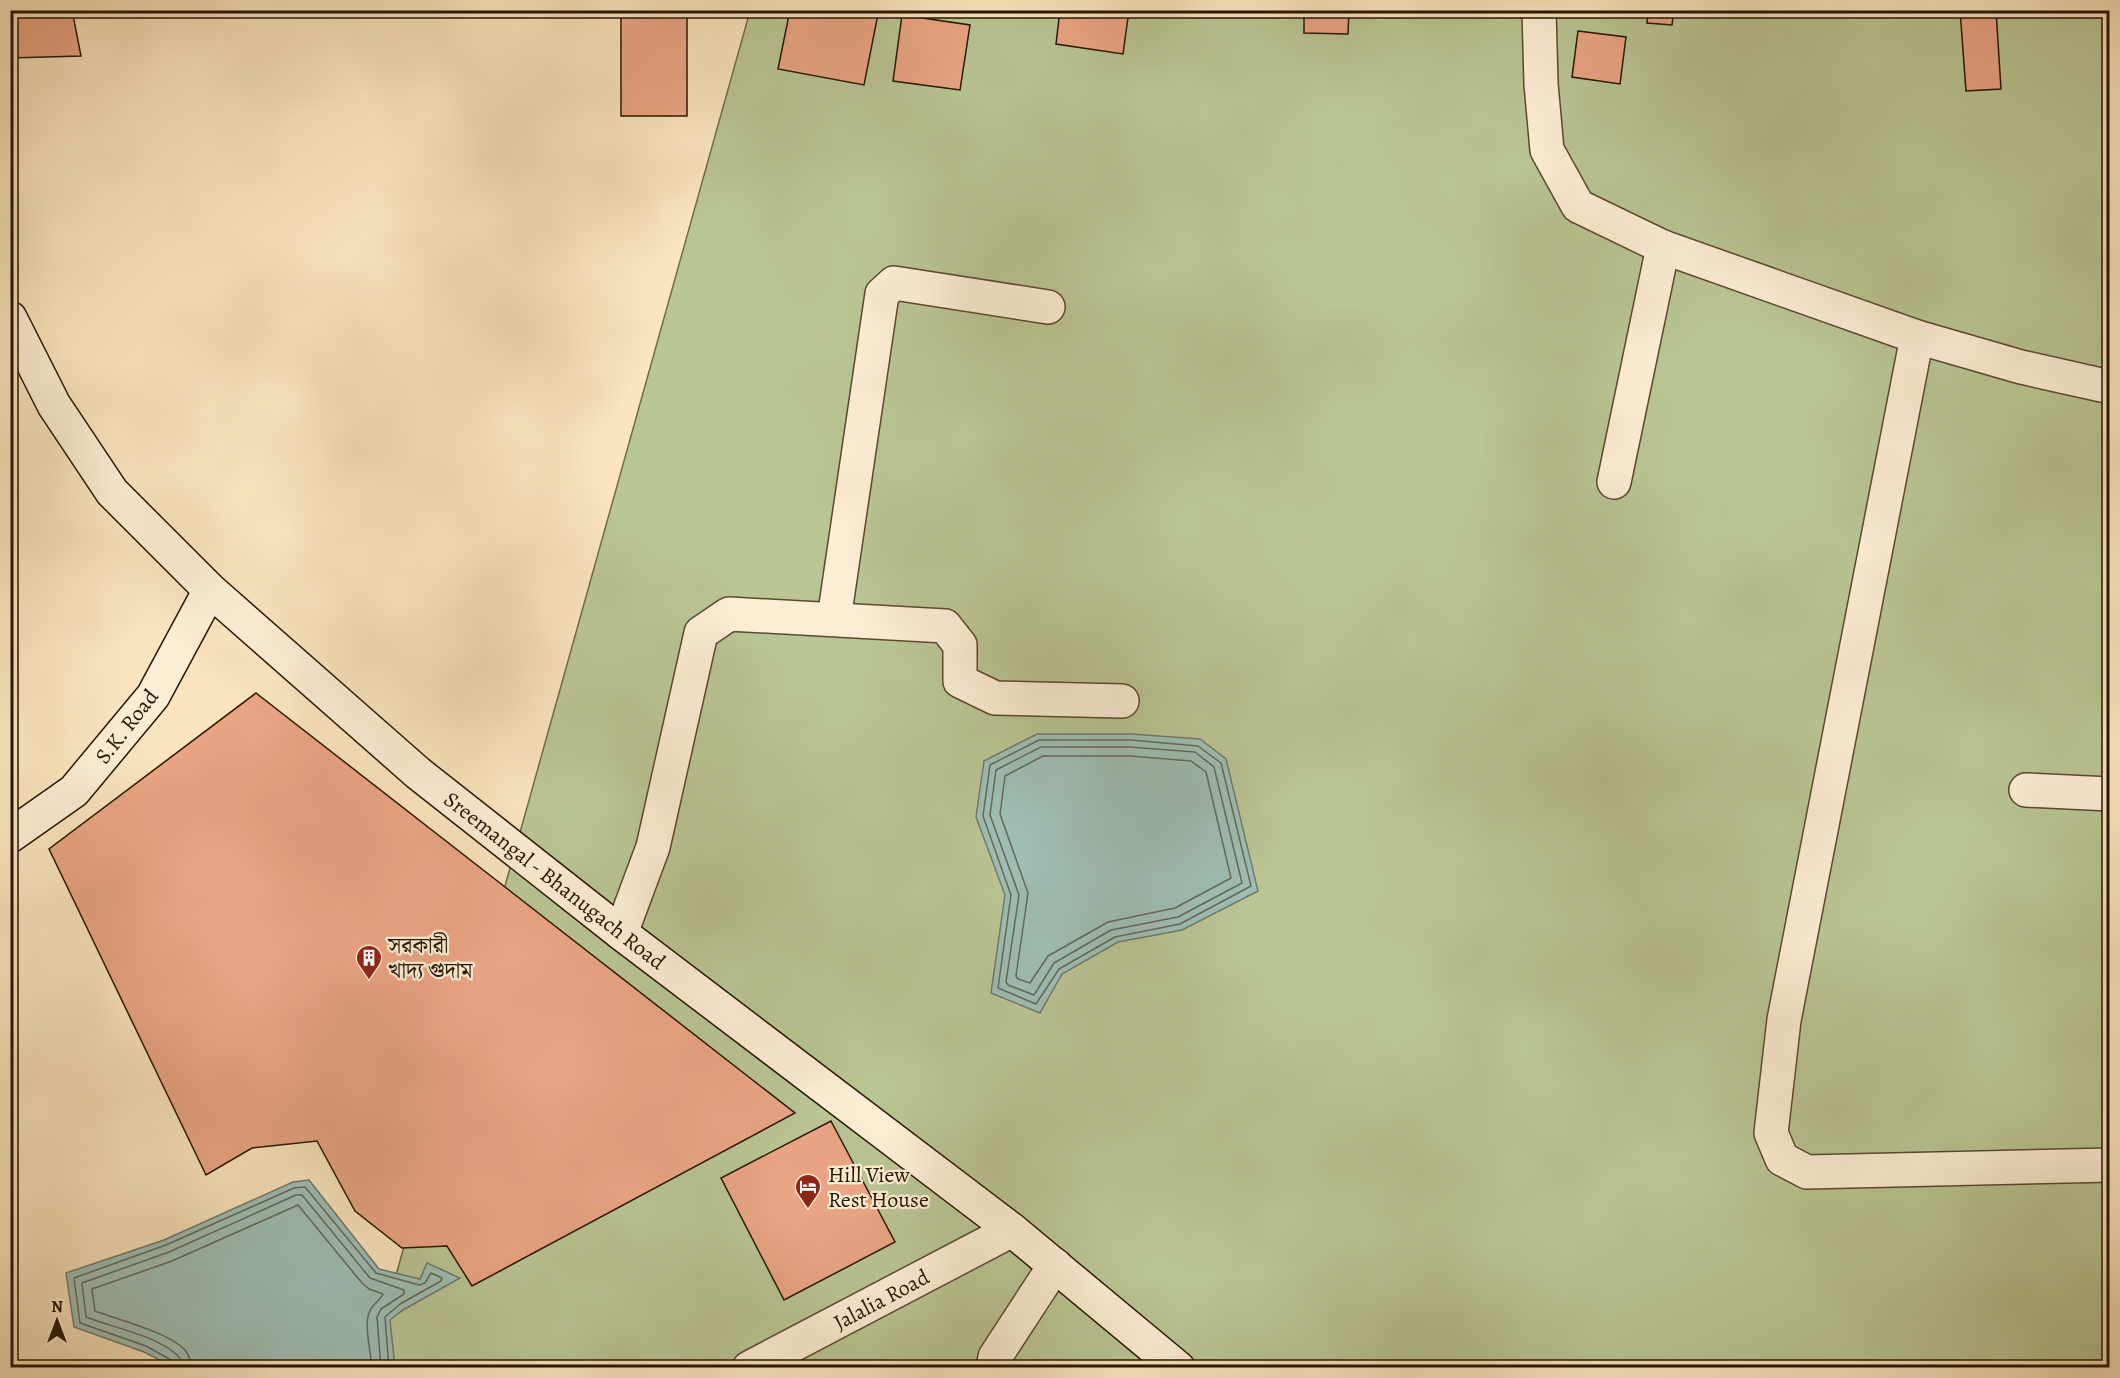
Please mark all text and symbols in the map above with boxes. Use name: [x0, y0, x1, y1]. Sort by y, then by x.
street label: S.K. Road: [88, 683, 166, 770]
street label: Sreemangal - Bhanugach Road: [437, 785, 672, 977]
place label: সরকারী খাদ্য গুদাম: [387, 931, 474, 986]
building icon: সরকারী খাদ্য গুদাম: [354, 943, 384, 981]
place label: Hill View Rest House: [828, 1160, 929, 1215]
hotel icon: Hill View Rest House: [793, 1172, 823, 1210]
street label: Jalalia Road: [828, 1262, 935, 1338]
north arrow: [27, 1291, 87, 1351]
text: N: [51, 1296, 63, 1318]

